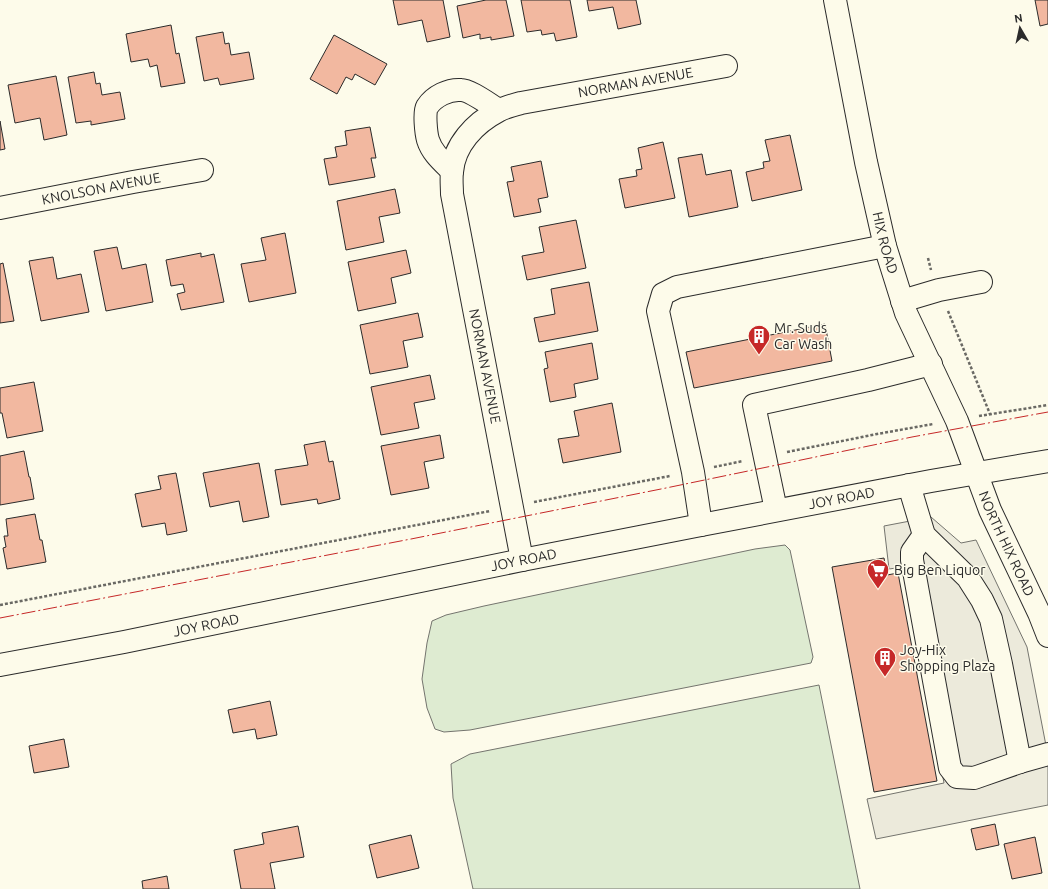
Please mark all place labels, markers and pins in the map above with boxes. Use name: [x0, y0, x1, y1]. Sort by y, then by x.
place label: Mr. Suds Car Wash: [774, 320, 832, 352]
building icon: Mr. Suds Car Wash: [746, 323, 772, 356]
supermarket icon: Big Ben Liquor: [865, 557, 891, 590]
place label: Big Ben Liquor: [894, 562, 986, 578]
place label: Joy-Hix Shopping Plaza: [900, 642, 995, 674]
building icon: Joy-Hix Shopping Plaza: [872, 645, 898, 678]

